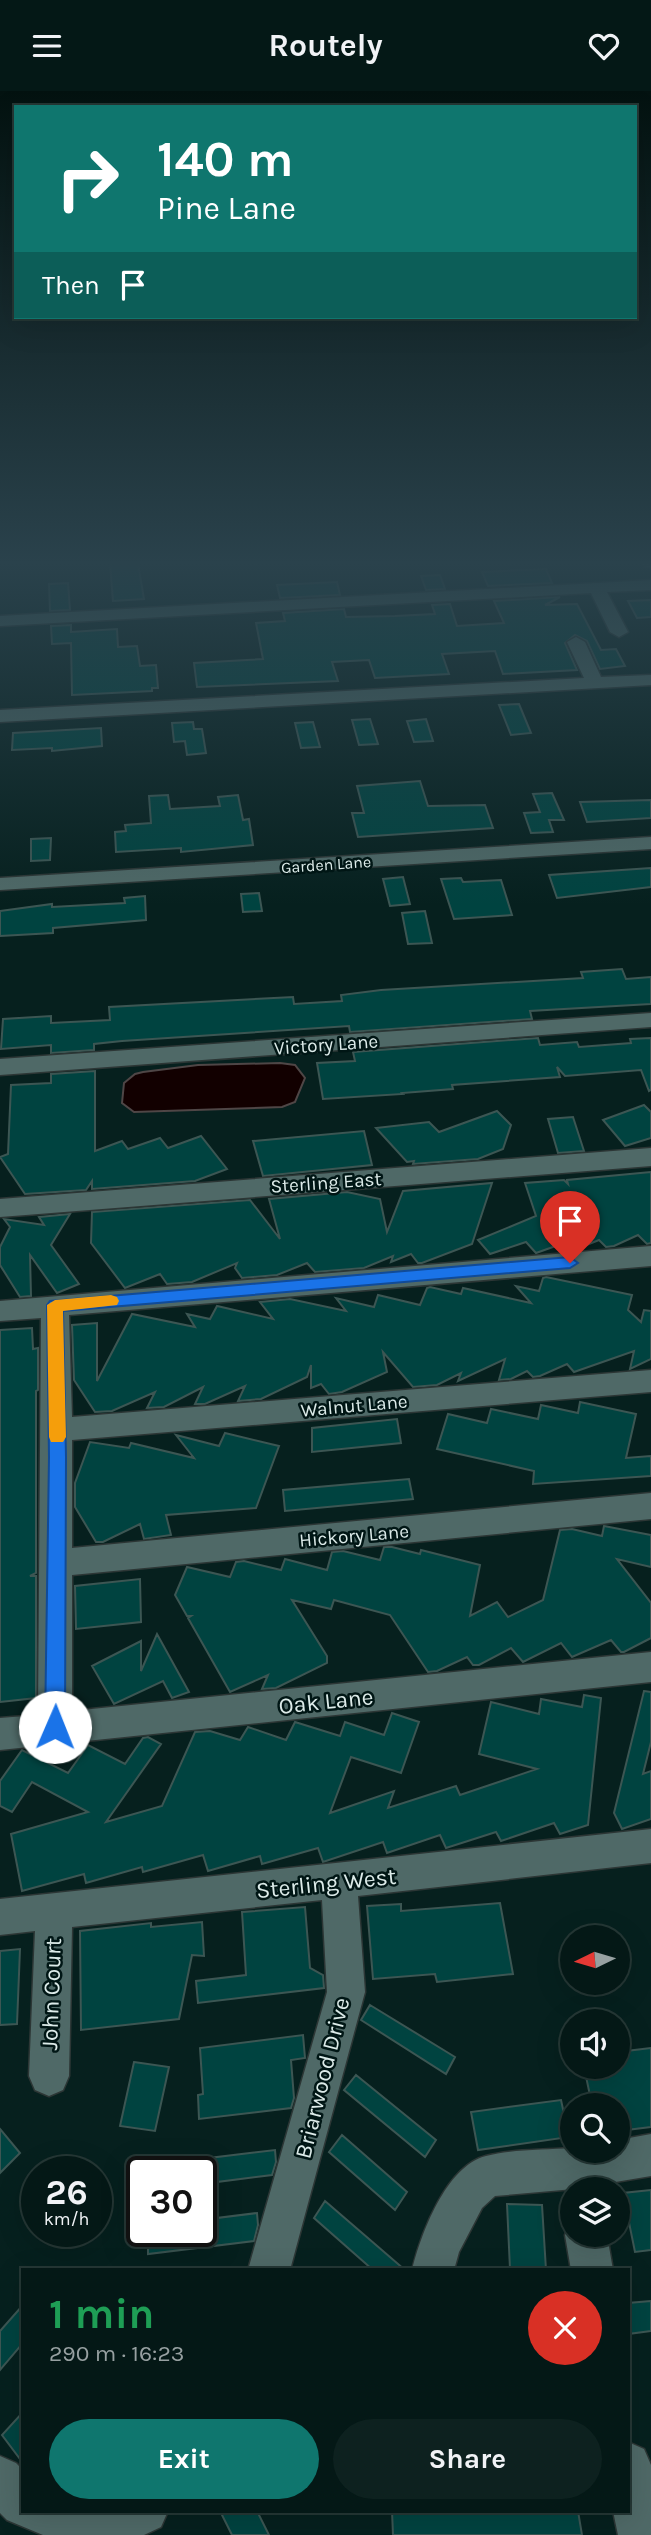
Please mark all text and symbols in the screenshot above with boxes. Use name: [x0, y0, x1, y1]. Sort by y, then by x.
icon: menu: [28, 27, 66, 65]
text: Routely: [268, 27, 383, 64]
icon: heart: [585, 27, 623, 65]
text: 140 m: [157, 131, 294, 188]
icon: right: [42, 133, 133, 224]
text: Pine Lane: [157, 190, 296, 227]
icon: arrive: [114, 266, 152, 304]
text: Then: [42, 270, 100, 301]
street label: Garden Lane: [280, 852, 372, 877]
street label: Victory Lane: [273, 1030, 379, 1060]
street label: Sterling East: [270, 1168, 382, 1198]
pin: [540, 1191, 600, 1263]
icon: arrive: [551, 1202, 589, 1240]
street label: Walnut Lane: [300, 1390, 409, 1422]
street label: Hickory Lane: [298, 1520, 410, 1552]
street label: Oak Lane: [277, 1683, 375, 1720]
position arrow: [18, 1690, 92, 1764]
street label: Sterling West: [255, 1863, 398, 1904]
north arrow: [560, 1925, 630, 1995]
map controls: [560, 1925, 630, 2247]
street label: John Court: [36, 1937, 67, 2051]
street label: Briarwood Drive: [289, 1995, 356, 2161]
button: sound: [560, 2009, 630, 2079]
button: search: [560, 2093, 630, 2163]
speed limit sign: 30: [126, 2156, 217, 2247]
text: 26: [45, 2172, 88, 2213]
button: layers: [560, 2177, 630, 2247]
text: km/h: [44, 2208, 89, 2230]
text: 1 min: [49, 2289, 154, 2339]
button: close: [528, 2291, 602, 2365]
text: 290 m · 16:23: [49, 2340, 184, 2367]
button: Exit: [49, 2419, 319, 2499]
button: Share: [333, 2419, 602, 2499]

